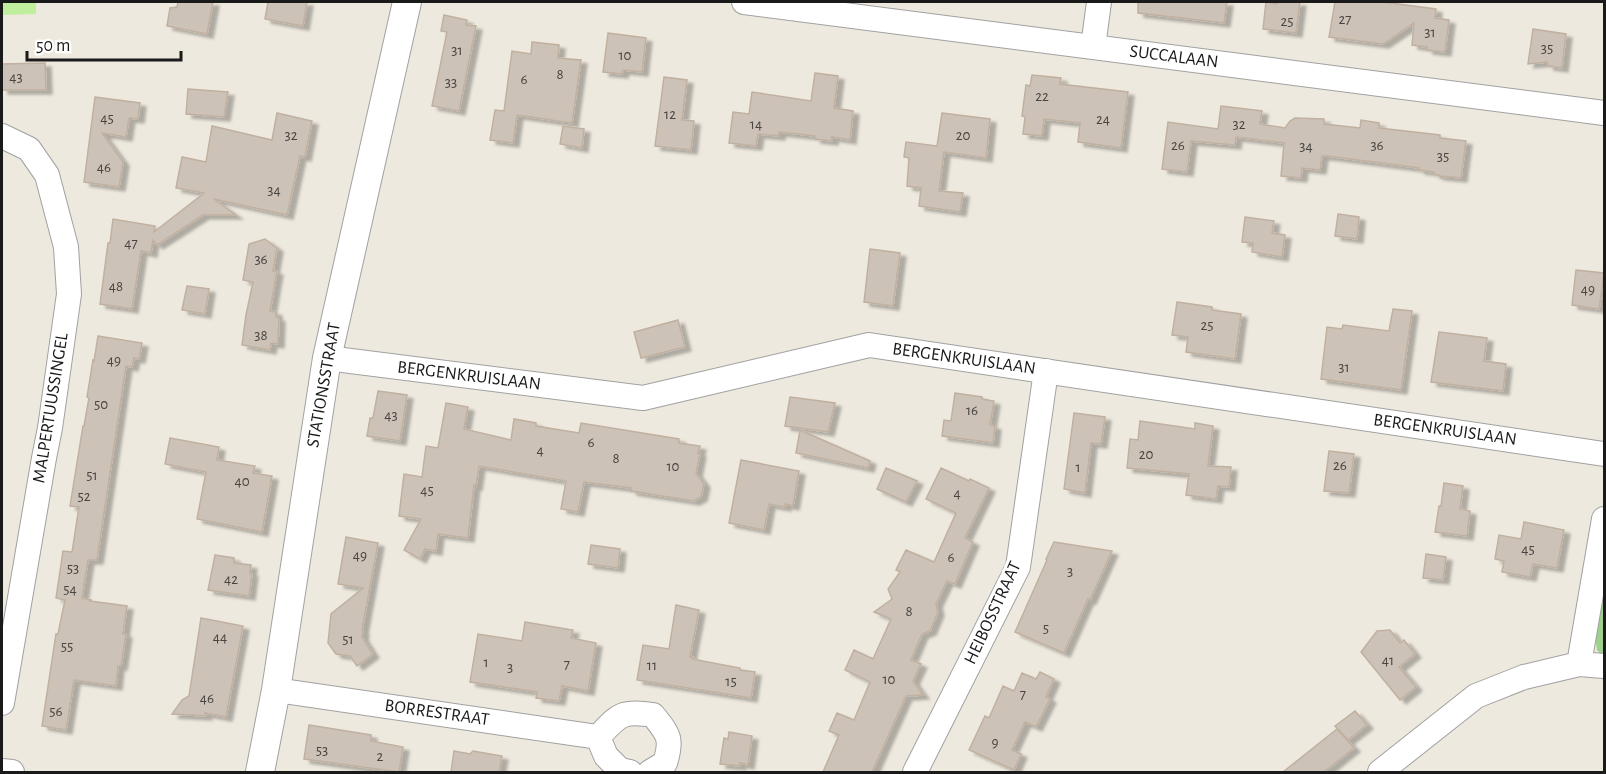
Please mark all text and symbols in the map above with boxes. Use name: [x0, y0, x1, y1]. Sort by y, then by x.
house number: 27: [1338, 12, 1352, 27]
house number: 25: [1280, 14, 1294, 29]
scale bar: [27, 24, 182, 62]
house number: 31: [1424, 25, 1436, 40]
text: 50 m: [36, 37, 70, 55]
house number: 35: [1541, 41, 1553, 56]
house number: 31: [451, 43, 463, 58]
street label: SUCCALAAN: [1129, 43, 1219, 71]
house number: 10: [618, 48, 632, 63]
house number: 8: [556, 67, 564, 82]
house number: 43: [9, 70, 23, 85]
house number: 6: [520, 72, 528, 87]
house number: 33: [445, 75, 457, 90]
house number: 22: [1035, 89, 1049, 104]
house number: 12: [664, 107, 676, 122]
house number: 45: [100, 111, 114, 126]
house number: 24: [1096, 112, 1110, 127]
house number: 14: [750, 117, 762, 132]
house number: 32: [1232, 117, 1246, 132]
house number: 32: [284, 128, 298, 143]
house number: 20: [956, 128, 970, 143]
house number: 26: [1171, 138, 1185, 153]
house number: 36: [1370, 138, 1384, 153]
house number: 34: [1299, 139, 1313, 154]
house number: 35: [1437, 149, 1449, 164]
house number: 46: [97, 160, 111, 175]
house number: 34: [267, 183, 281, 198]
house number: 47: [124, 236, 138, 251]
house number: 36: [254, 252, 268, 267]
house number: 48: [109, 279, 123, 294]
house number: 49: [1581, 282, 1595, 297]
house number: 25: [1200, 318, 1214, 333]
street label: STATIONSSTRAAT: [304, 321, 344, 449]
house number: 38: [254, 328, 268, 343]
street label: MALPERTUUSSINGEL: [30, 331, 72, 484]
street label: BERGENKRUISLAAN: [891, 340, 1037, 378]
house number: 49: [107, 353, 121, 368]
street label: BERGENKRUISLAAN: [396, 358, 542, 394]
house number: 31: [1338, 360, 1350, 375]
house number: 50: [94, 397, 108, 412]
house number: 16: [966, 403, 978, 418]
house number: 43: [384, 408, 398, 423]
street label: BERGENKRUISLAAN: [1372, 411, 1518, 449]
house number: 6: [587, 435, 595, 450]
house number: 4: [536, 443, 544, 458]
house number: 20: [1139, 447, 1153, 462]
house number: 8: [612, 451, 620, 466]
house number: 26: [1333, 458, 1347, 473]
house number: 10: [666, 459, 680, 474]
house number: 1: [1075, 460, 1081, 475]
house number: 51: [86, 468, 98, 483]
house number: 40: [234, 474, 250, 489]
house number: 45: [420, 483, 434, 498]
house number: 4: [953, 486, 961, 501]
house number: 52: [77, 489, 91, 504]
house number: 45: [1521, 542, 1535, 557]
house number: 49: [353, 548, 367, 563]
house number: 6: [947, 550, 955, 565]
street label: HEIBOSSTRAAT: [961, 559, 1025, 667]
house number: 53: [67, 561, 79, 576]
house number: 3: [1067, 564, 1073, 579]
house number: 42: [224, 572, 238, 587]
house number: 54: [63, 582, 77, 597]
house number: 8: [905, 604, 913, 619]
house number: 5: [1043, 621, 1049, 636]
house number: 44: [213, 630, 227, 645]
house number: 51: [342, 632, 354, 647]
house number: 55: [61, 639, 73, 654]
house number: 41: [1382, 653, 1394, 668]
house number: 1: [483, 655, 489, 670]
house number: 7: [564, 657, 570, 672]
house number: 11: [647, 658, 657, 673]
house number: 3: [507, 660, 513, 675]
house number: 10: [882, 672, 896, 687]
house number: 15: [725, 674, 737, 689]
house number: 7: [1020, 687, 1026, 702]
house number: 46: [200, 691, 214, 706]
street label: BORRESTRAAT: [384, 697, 491, 729]
house number: 56: [49, 704, 63, 719]
house number: 9: [991, 735, 999, 750]
house number: 53: [316, 743, 328, 758]
house number: 2: [377, 749, 384, 764]

